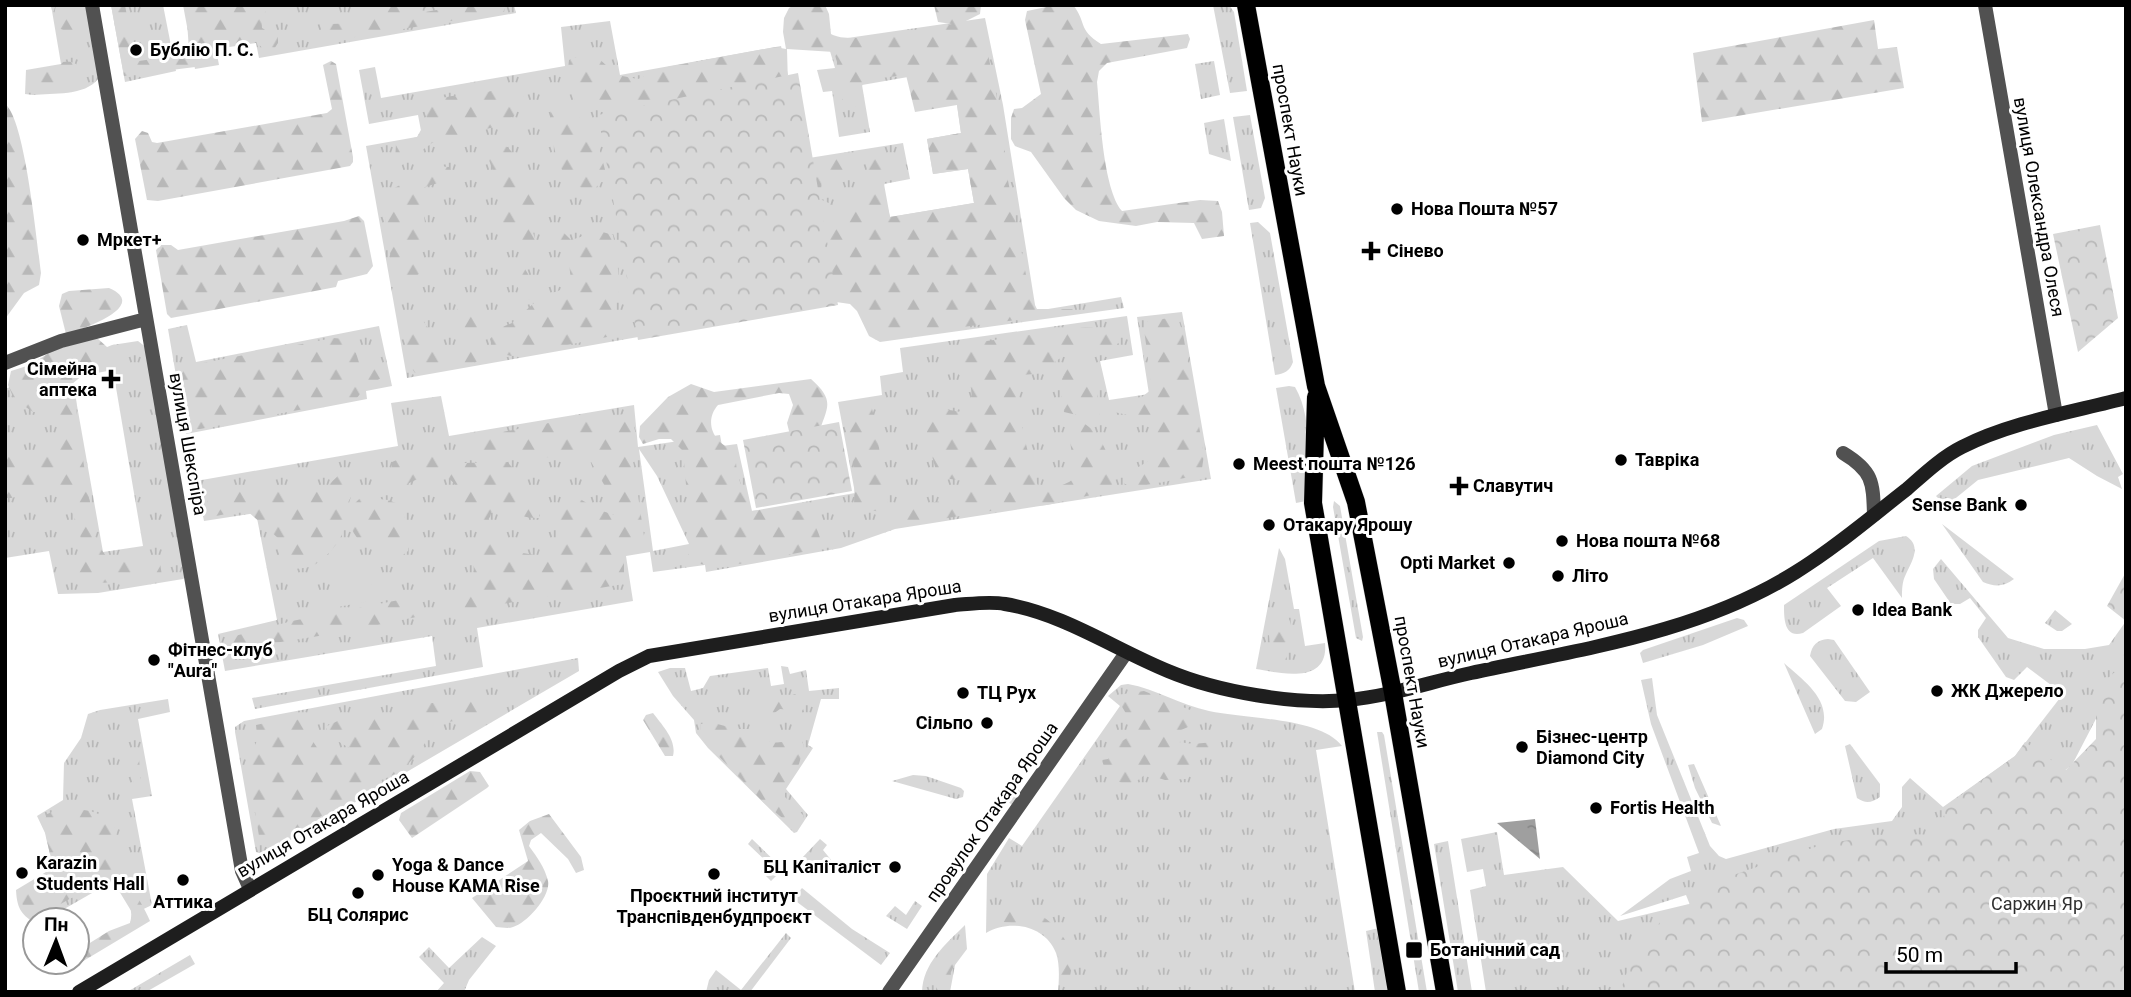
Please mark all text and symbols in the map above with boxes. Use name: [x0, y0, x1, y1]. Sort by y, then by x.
place label: Бублію П. С.: [150, 39, 254, 60]
marker: Бублію П. С.: [128, 42, 144, 58]
street label: проспект Науки: [1269, 62, 1312, 198]
street label: вулиця Олександра Олеся: [2010, 95, 2069, 318]
place label: Нова Пошта №57: [1411, 198, 1558, 219]
marker: Нова Пошта №57: [1389, 201, 1405, 217]
place label: Мркет+: [97, 229, 162, 250]
marker: Мркет+: [75, 232, 91, 248]
place label: Сінево: [1387, 240, 1444, 261]
marker: Сінево: [1361, 241, 1381, 261]
place label: Сімейна аптека: [27, 358, 97, 400]
marker: Сімейна аптека: [103, 371, 119, 387]
street label: вулиця Шекспіра: [166, 371, 211, 517]
place label: Тавріка: [1635, 449, 1700, 470]
marker: Тавріка: [1613, 452, 1629, 468]
place label: Meest пошта №126: [1253, 453, 1416, 474]
marker: Meest пошта №126: [1231, 456, 1247, 472]
place label: Славутич: [1473, 475, 1553, 496]
marker: Славутич: [1451, 478, 1467, 494]
place label: Sense Bank: [1912, 494, 2007, 515]
marker: Sense Bank: [2013, 497, 2029, 513]
place label: Отакару Ярошу: [1283, 514, 1413, 535]
marker: Отакару Ярошу: [1261, 517, 1277, 533]
place label: Нова пошта №68: [1576, 530, 1720, 551]
marker: Нова пошта №68: [1554, 533, 1570, 549]
place label: Opti Market: [1400, 552, 1495, 573]
marker: Opti Market: [1501, 555, 1517, 571]
place label: Літо: [1572, 565, 1609, 586]
marker: Літо: [1550, 568, 1566, 584]
street label: вулиця Отакара Яроша: [767, 575, 963, 626]
place label: Idea Bank: [1872, 599, 1952, 620]
marker: Idea Bank: [1850, 602, 1866, 618]
street label: вулиця Отакара Яроша: [1436, 607, 1630, 672]
street label: проспект Науки: [1391, 614, 1434, 750]
place label: Фітнес-клуб "Aura": [168, 639, 273, 681]
marker: Фітнес-клуб "Aura": [146, 652, 162, 668]
place label: ЖК Джерело: [1951, 680, 2064, 701]
place label: ТЦ Рух: [977, 682, 1037, 703]
marker: ЖК Джерело: [1929, 683, 1945, 699]
marker: ТЦ Рух: [955, 685, 971, 701]
place label: Сільпо: [916, 712, 973, 733]
marker: Сільпо: [979, 715, 995, 731]
street label: провулок Отакара Яроша: [921, 718, 1062, 906]
place label: Бізнес-центр Diamond City: [1536, 726, 1648, 768]
marker: Бізнес-центр Diamond City: [1514, 739, 1530, 755]
street label: вулиця Отакара Яроша: [233, 766, 412, 881]
place label: Fortis Health: [1610, 797, 1714, 818]
marker: Fortis Health: [1588, 800, 1604, 816]
place label: Karazin Students Hall: [36, 852, 145, 894]
place label: Yoga & Dance House KAMA Rise: [392, 854, 540, 896]
place label: БЦ Капіталіст: [763, 856, 881, 877]
marker: БЦ Капіталіст: [887, 859, 903, 875]
marker: Karazin Students Hall: [14, 865, 30, 881]
marker: Проєктний інститут Транспівденбудпроєкт: [706, 866, 722, 882]
marker: Yoga & Dance House KAMA Rise: [370, 867, 386, 883]
marker: Аттика: [175, 872, 191, 888]
marker: БЦ Солярис: [350, 885, 366, 901]
place label: Проєктний інститут Транспівденбудпроєкт: [616, 885, 812, 927]
place label: Аттика: [153, 891, 213, 912]
park label: Саржин Яр: [1991, 893, 2083, 914]
place label: БЦ Солярис: [307, 904, 409, 925]
north arrow: [21, 906, 91, 976]
text: Пн: [44, 913, 69, 936]
scale bar: [1886, 930, 2016, 974]
place label: Ботанічний сад: [1430, 939, 1561, 960]
marker: Ботанічний сад: [1404, 940, 1424, 960]
text: 50 m: [1896, 943, 1943, 967]

